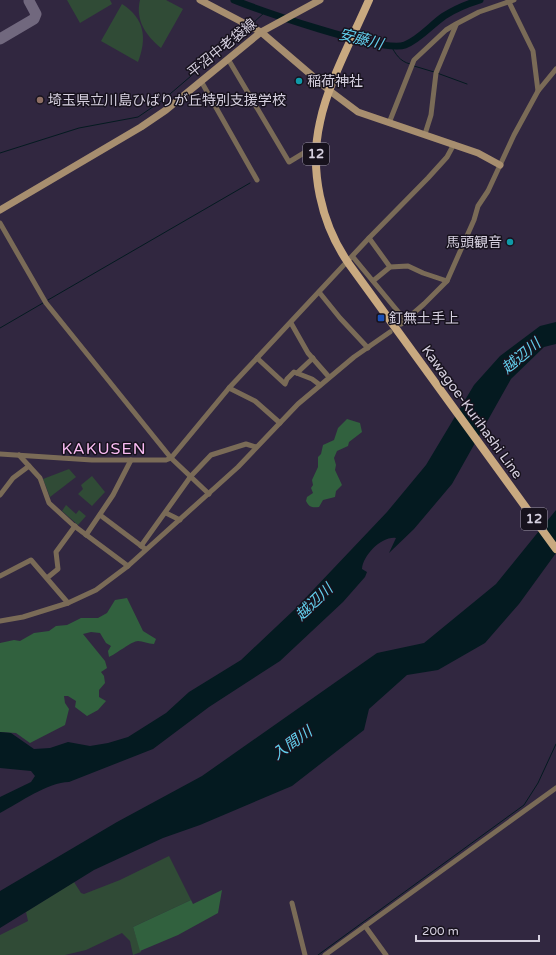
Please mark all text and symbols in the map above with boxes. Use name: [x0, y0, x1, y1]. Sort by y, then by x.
street label: 平沼中老袋線: [184, 15, 260, 81]
water label: 安藤川: [337, 25, 387, 54]
place label: 稲荷神社: [307, 73, 363, 90]
marker: 稲荷神社: [294, 76, 304, 86]
place label: 埼玉県立川島ひばりが丘特別支援学校: [48, 92, 286, 109]
marker: 埼玉県立川島ひばりが丘特別支援学校: [35, 95, 45, 105]
road number: 12: [303, 143, 329, 165]
place label: 馬頭観音: [446, 234, 502, 251]
marker: 馬頭観音: [505, 237, 515, 247]
place label: 釘無土手上: [389, 310, 459, 327]
marker: 釘無土手上: [376, 313, 386, 323]
water label: 越辺川: [498, 333, 546, 377]
street label: Kawagoe-Kurihashi Line: [418, 342, 526, 482]
district label: KAKUSEN: [61, 439, 147, 459]
road number: 12: [521, 508, 547, 530]
water label: 越辺川: [292, 579, 338, 624]
water label: 入間川: [269, 721, 317, 764]
scale bar: [416, 917, 539, 943]
text: 200 m: [422, 924, 459, 938]

